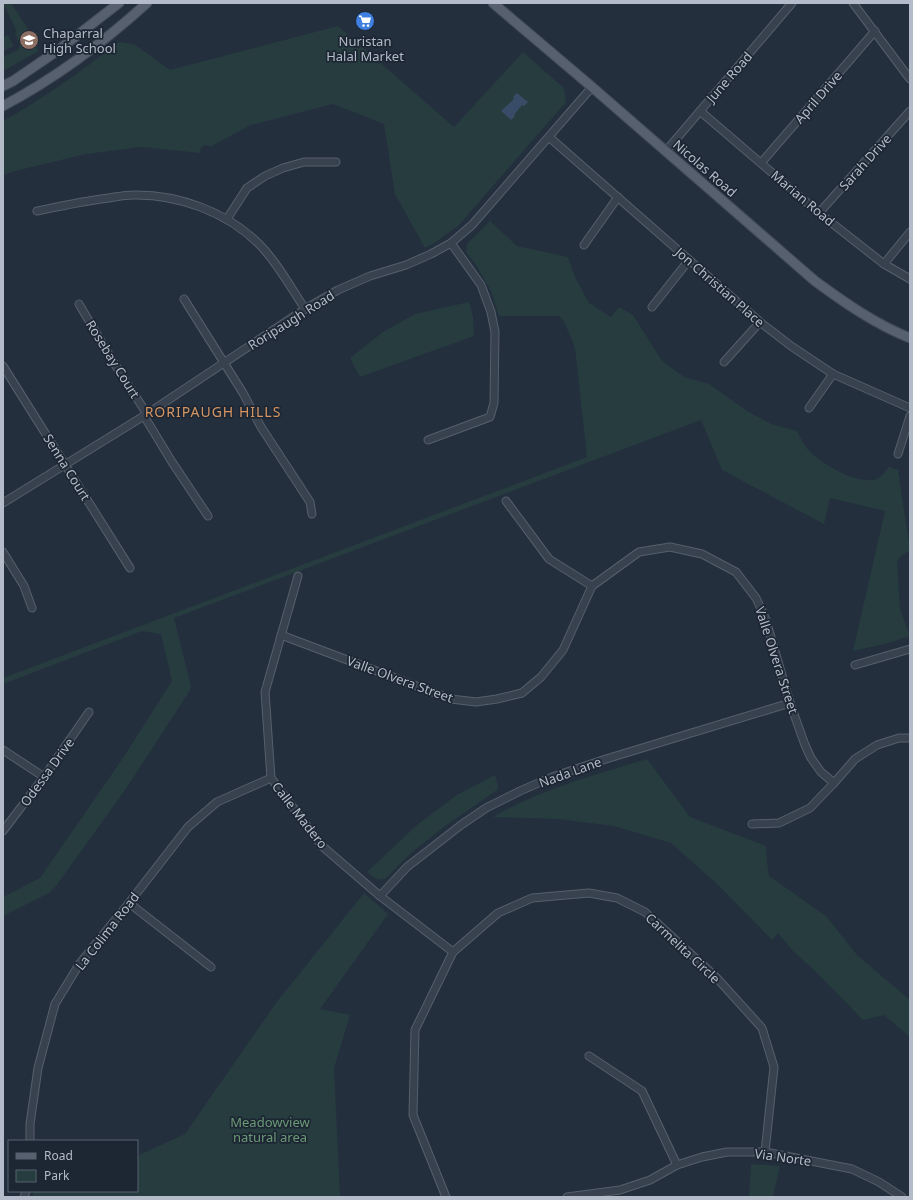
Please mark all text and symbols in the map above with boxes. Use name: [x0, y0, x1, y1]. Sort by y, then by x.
supermarket icon: Nuristan Halal Market: [354, 10, 376, 32]
place label: Chaparral High School: [43, 24, 116, 57]
school or university icon: Chaparral High School: [18, 29, 40, 51]
place label: Nuristan Halal Market: [326, 32, 404, 65]
street label: June Road: [701, 48, 756, 108]
street label: April Drive: [790, 67, 846, 127]
street label: Sarah Drive: [835, 130, 895, 194]
street label: Nicolas Road: [669, 135, 741, 201]
street label: Marian Road: [767, 166, 839, 230]
street label: Jon Christian Place: [670, 242, 768, 331]
street label: Roripaugh Road: [244, 286, 338, 354]
street label: Rosebay Court: [82, 316, 144, 402]
district label: RORIPAUGH HILLS: [145, 402, 281, 421]
street label: Senna Court: [39, 430, 95, 504]
street label: Valle Olvera Street: [751, 604, 803, 716]
street label: Valle Olvera Street: [344, 651, 456, 707]
street label: Odessa Drive: [16, 734, 78, 810]
street label: Nada Lane: [536, 752, 604, 792]
street label: Calle Madero: [268, 778, 332, 852]
street label: La Colima Road: [71, 888, 143, 974]
street label: Carmelita Circle: [642, 909, 724, 987]
park label: Meadowview natural area: [230, 1113, 311, 1146]
legend: [8, 1140, 138, 1192]
street label: Via Norte: [754, 1144, 812, 1170]
text: Road: [44, 1147, 73, 1164]
text: Park: [44, 1167, 70, 1184]

